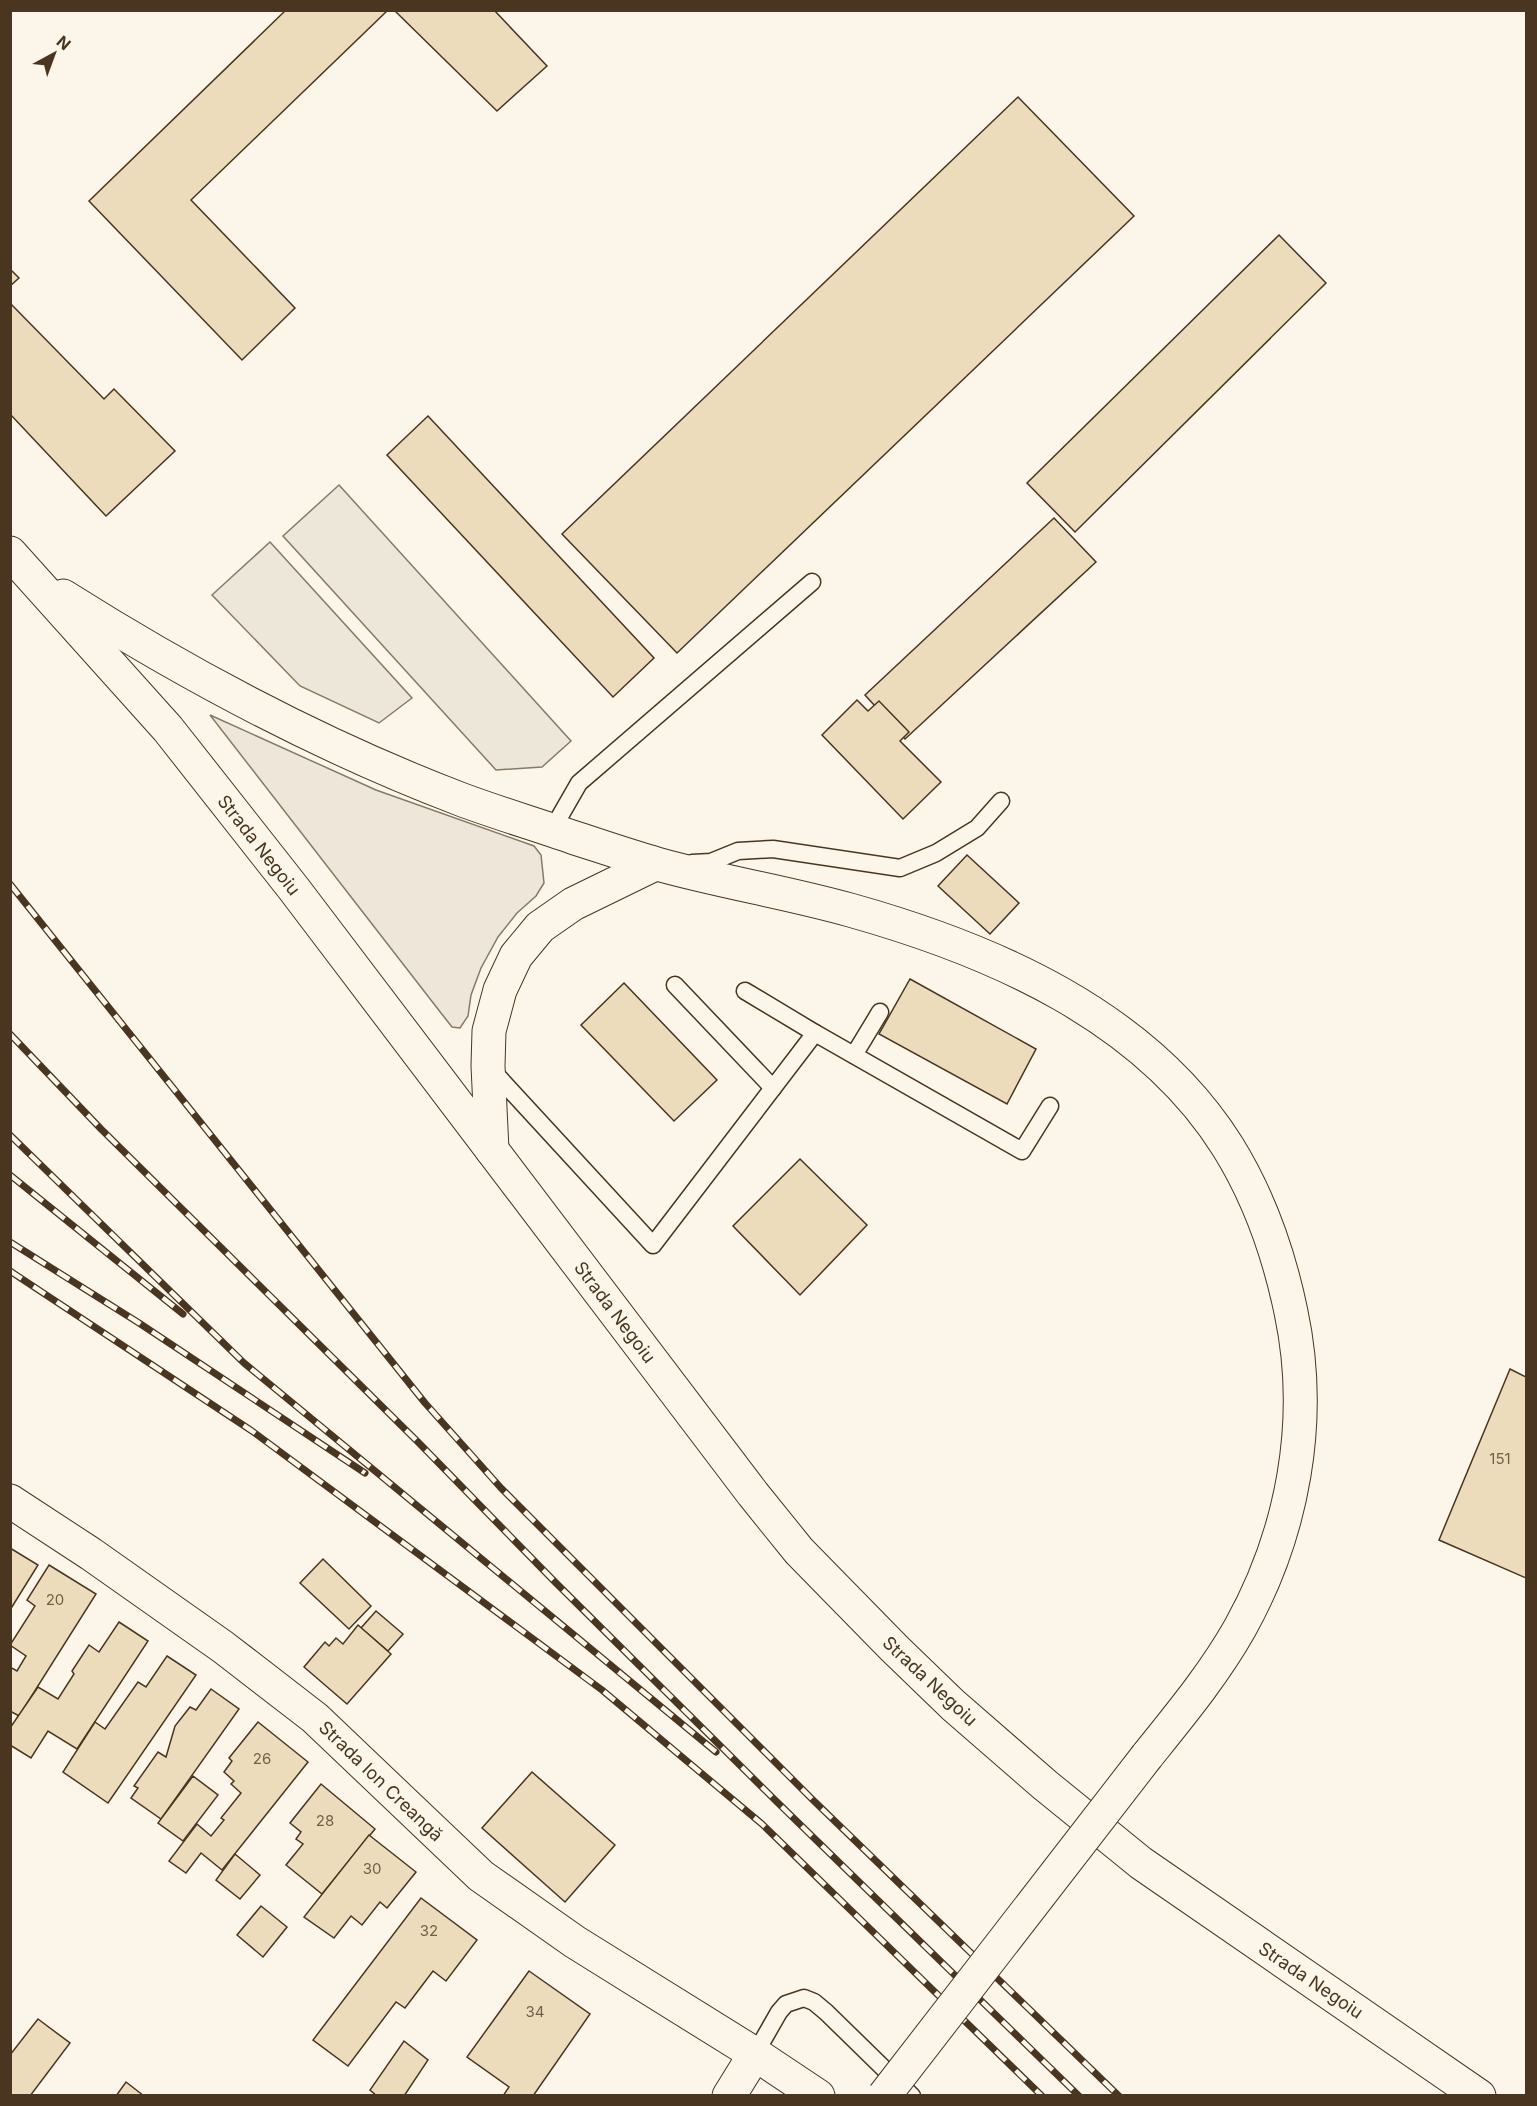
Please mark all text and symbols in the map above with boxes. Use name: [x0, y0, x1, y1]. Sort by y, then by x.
north arrow: [24, 24, 84, 84]
text: N: [53, 31, 75, 54]
street label: Strada Negoiu: [213, 791, 305, 899]
street label: Strada Negoiu: [570, 1257, 660, 1367]
house number: 151: [1489, 1449, 1511, 1468]
house number: 20: [46, 1590, 64, 1609]
street label: Strada Negoiu: [878, 1632, 982, 1730]
street label: Strada Ion Creangă: [315, 1716, 447, 1846]
house number: 26: [253, 1749, 271, 1768]
house number: 28: [316, 1811, 334, 1830]
house number: 30: [363, 1859, 381, 1878]
house number: 32: [420, 1921, 438, 1940]
street label: Strada Negoiu: [1255, 1937, 1367, 2023]
house number: 34: [526, 2002, 544, 2021]

